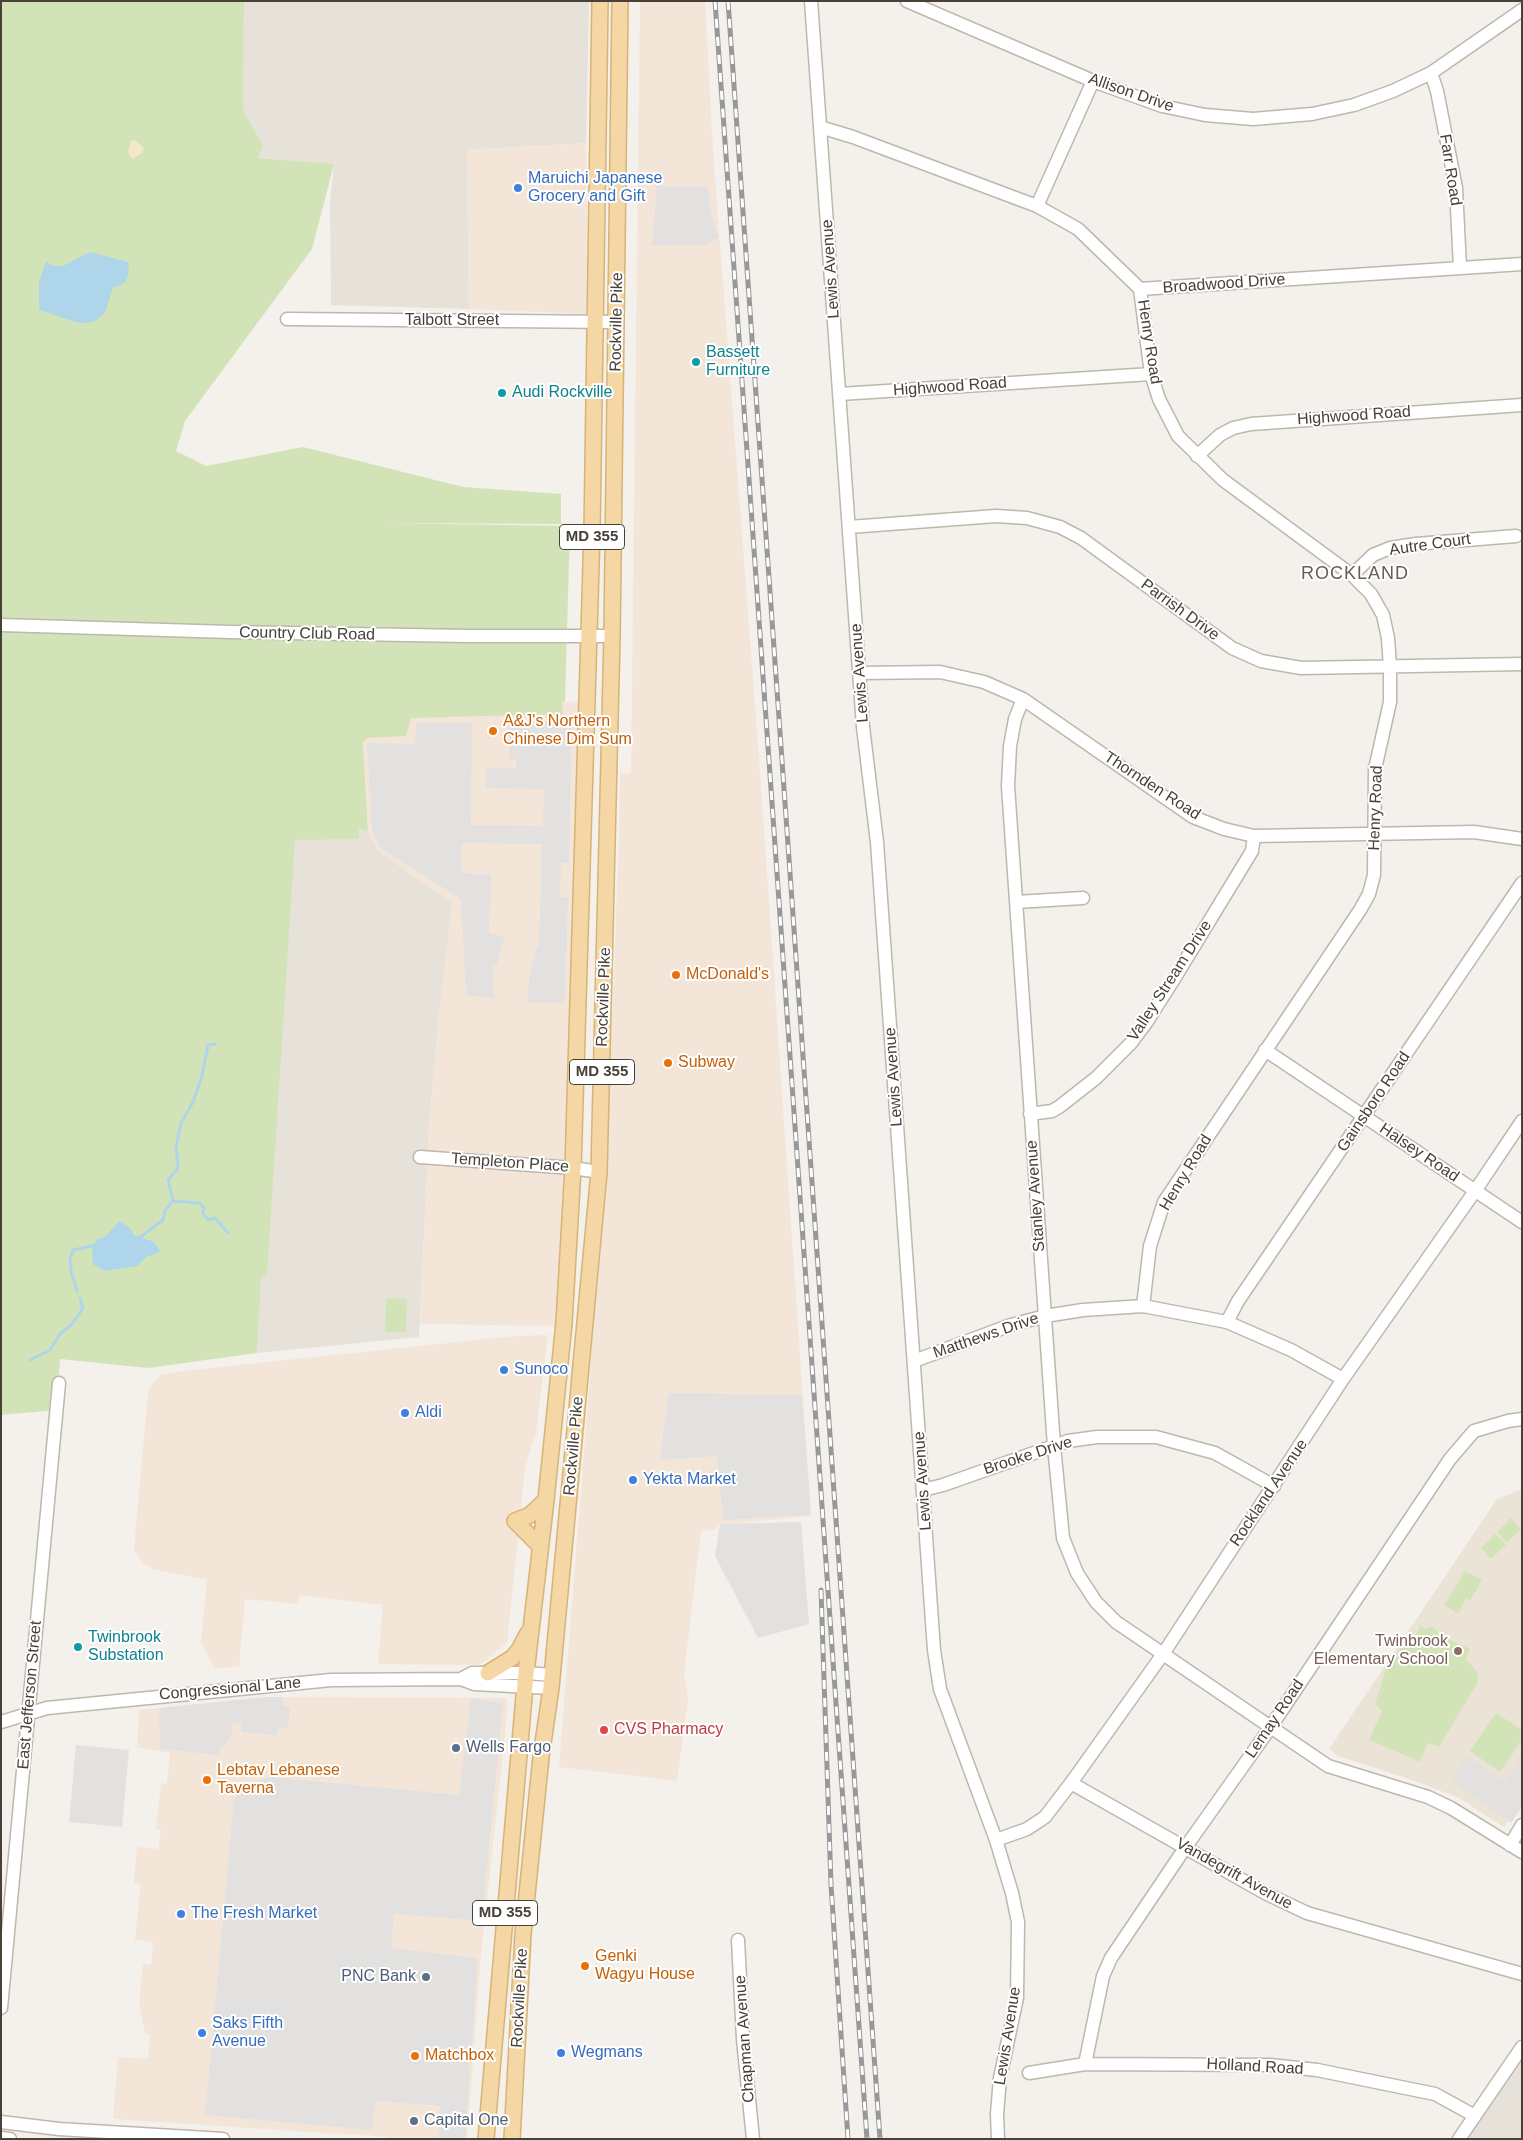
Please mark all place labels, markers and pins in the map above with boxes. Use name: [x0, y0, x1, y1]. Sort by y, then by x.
place label: Maruichi Japanese Grocery and Gift: [528, 169, 662, 207]
marker: Maruichi Japanese Grocery and Gift: [512, 182, 524, 194]
place label: Bassett Furniture: [706, 343, 770, 381]
marker: Bassett Furniture: [690, 356, 702, 368]
place label: Audi Rockville: [512, 383, 612, 403]
marker: Audi Rockville: [496, 387, 508, 399]
place label: A&J's Northern Chinese Dim Sum: [503, 712, 632, 750]
marker: A&J's Northern Chinese Dim Sum: [487, 725, 499, 737]
place label: McDonald's: [686, 965, 769, 985]
marker: McDonald's: [670, 969, 682, 981]
place label: Subway: [678, 1053, 735, 1073]
marker: Subway: [662, 1057, 674, 1069]
place label: Sunoco: [514, 1360, 568, 1380]
marker: Sunoco: [498, 1364, 510, 1376]
place label: Aldi: [415, 1403, 442, 1423]
marker: Aldi: [399, 1407, 411, 1419]
place label: Yekta Market: [643, 1470, 736, 1490]
marker: Yekta Market: [627, 1474, 639, 1486]
place label: Twinbrook Substation: [88, 1628, 164, 1666]
place label: Twinbrook Elementary School: [1314, 1632, 1448, 1670]
marker: Twinbrook Substation: [72, 1641, 84, 1653]
marker: Twinbrook Elementary School: [1452, 1645, 1464, 1657]
place label: CVS Pharmacy: [614, 1720, 723, 1740]
marker: CVS Pharmacy: [598, 1724, 610, 1736]
place label: Wells Fargo: [466, 1738, 551, 1758]
marker: Wells Fargo: [450, 1742, 462, 1754]
place label: Lebtav Lebanese Taverna: [217, 1761, 340, 1799]
marker: Lebtav Lebanese Taverna: [201, 1774, 213, 1786]
place label: The Fresh Market: [191, 1904, 317, 1924]
marker: The Fresh Market: [175, 1908, 187, 1920]
place label: Genki Wagyu House: [595, 1947, 695, 1985]
marker: Genki Wagyu House: [579, 1960, 591, 1972]
place label: PNC Bank: [341, 1967, 416, 1987]
marker: PNC Bank: [420, 1971, 432, 1983]
place label: Saks Fifth Avenue: [212, 2014, 283, 2052]
marker: Saks Fifth Avenue: [196, 2027, 208, 2039]
place label: Wegmans: [571, 2043, 643, 2063]
place label: Matchbox: [425, 2046, 494, 2066]
marker: Wegmans: [555, 2047, 567, 2059]
marker: Matchbox: [409, 2050, 421, 2062]
place label: Capital One: [424, 2111, 508, 2131]
marker: Capital One: [408, 2115, 420, 2127]

